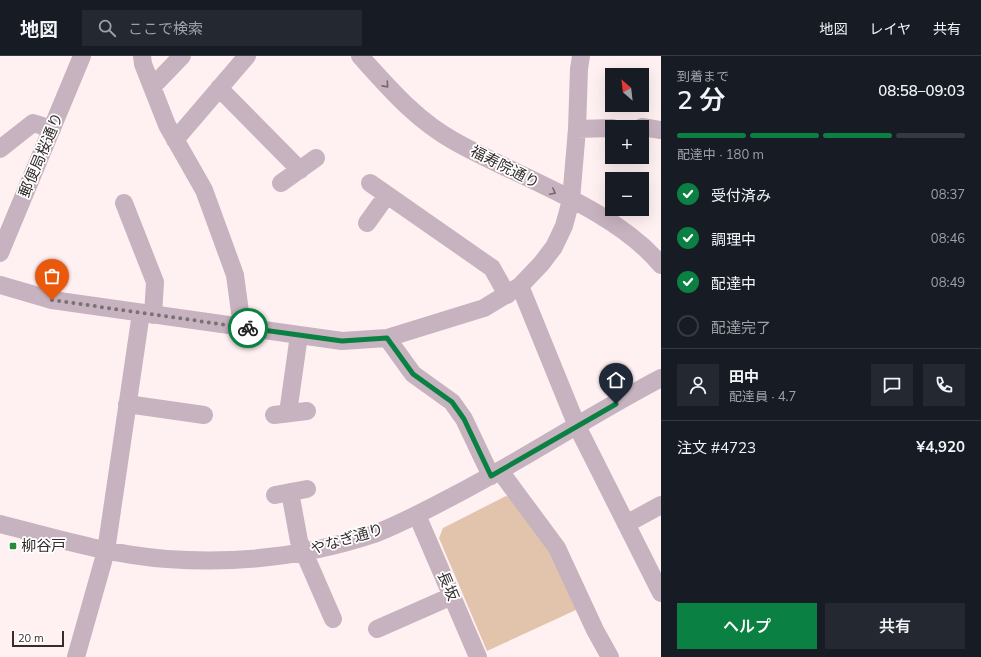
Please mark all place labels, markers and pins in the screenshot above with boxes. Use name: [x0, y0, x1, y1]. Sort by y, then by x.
pin: [35, 259, 69, 300]
pin: [599, 363, 633, 404]
place label: 柳谷戸: [21, 536, 66, 555]
marker: 柳谷戸: [8, 541, 18, 551]

